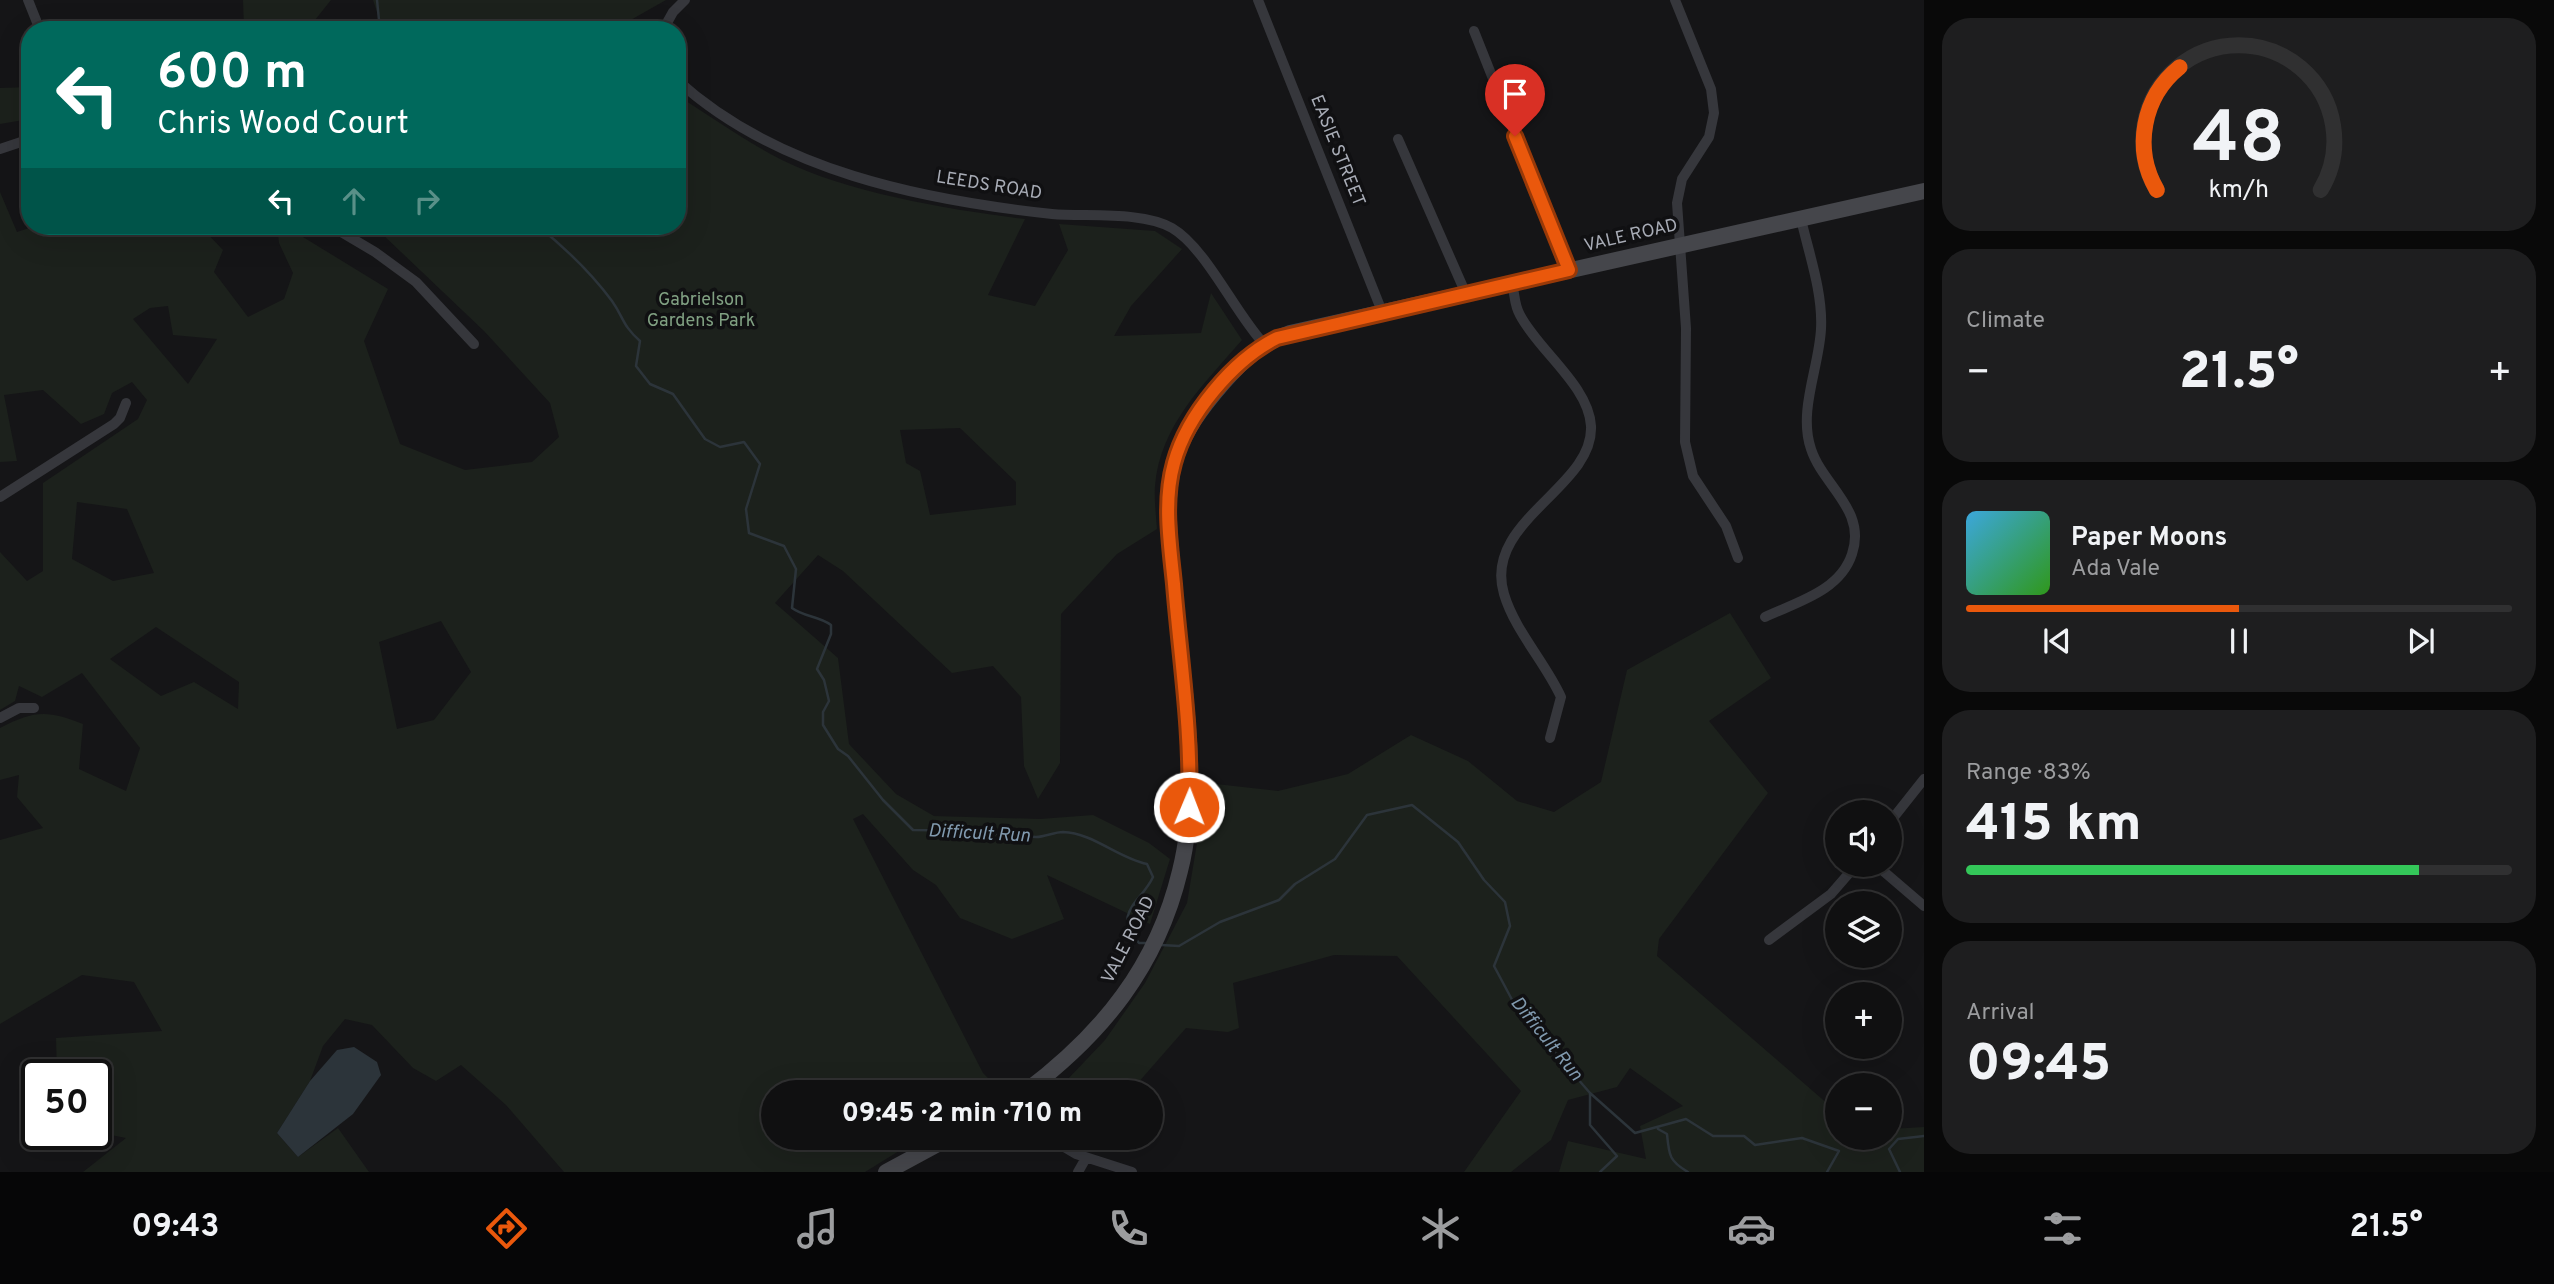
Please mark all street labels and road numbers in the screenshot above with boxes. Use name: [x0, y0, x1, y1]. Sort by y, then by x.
street label: EASIE STREET: [1304, 92, 1370, 210]
street label: LEEDS ROAD: [934, 166, 1044, 206]
street label: VALE ROAD: [1582, 214, 1680, 258]
street label: VALE ROAD: [1097, 892, 1161, 988]

